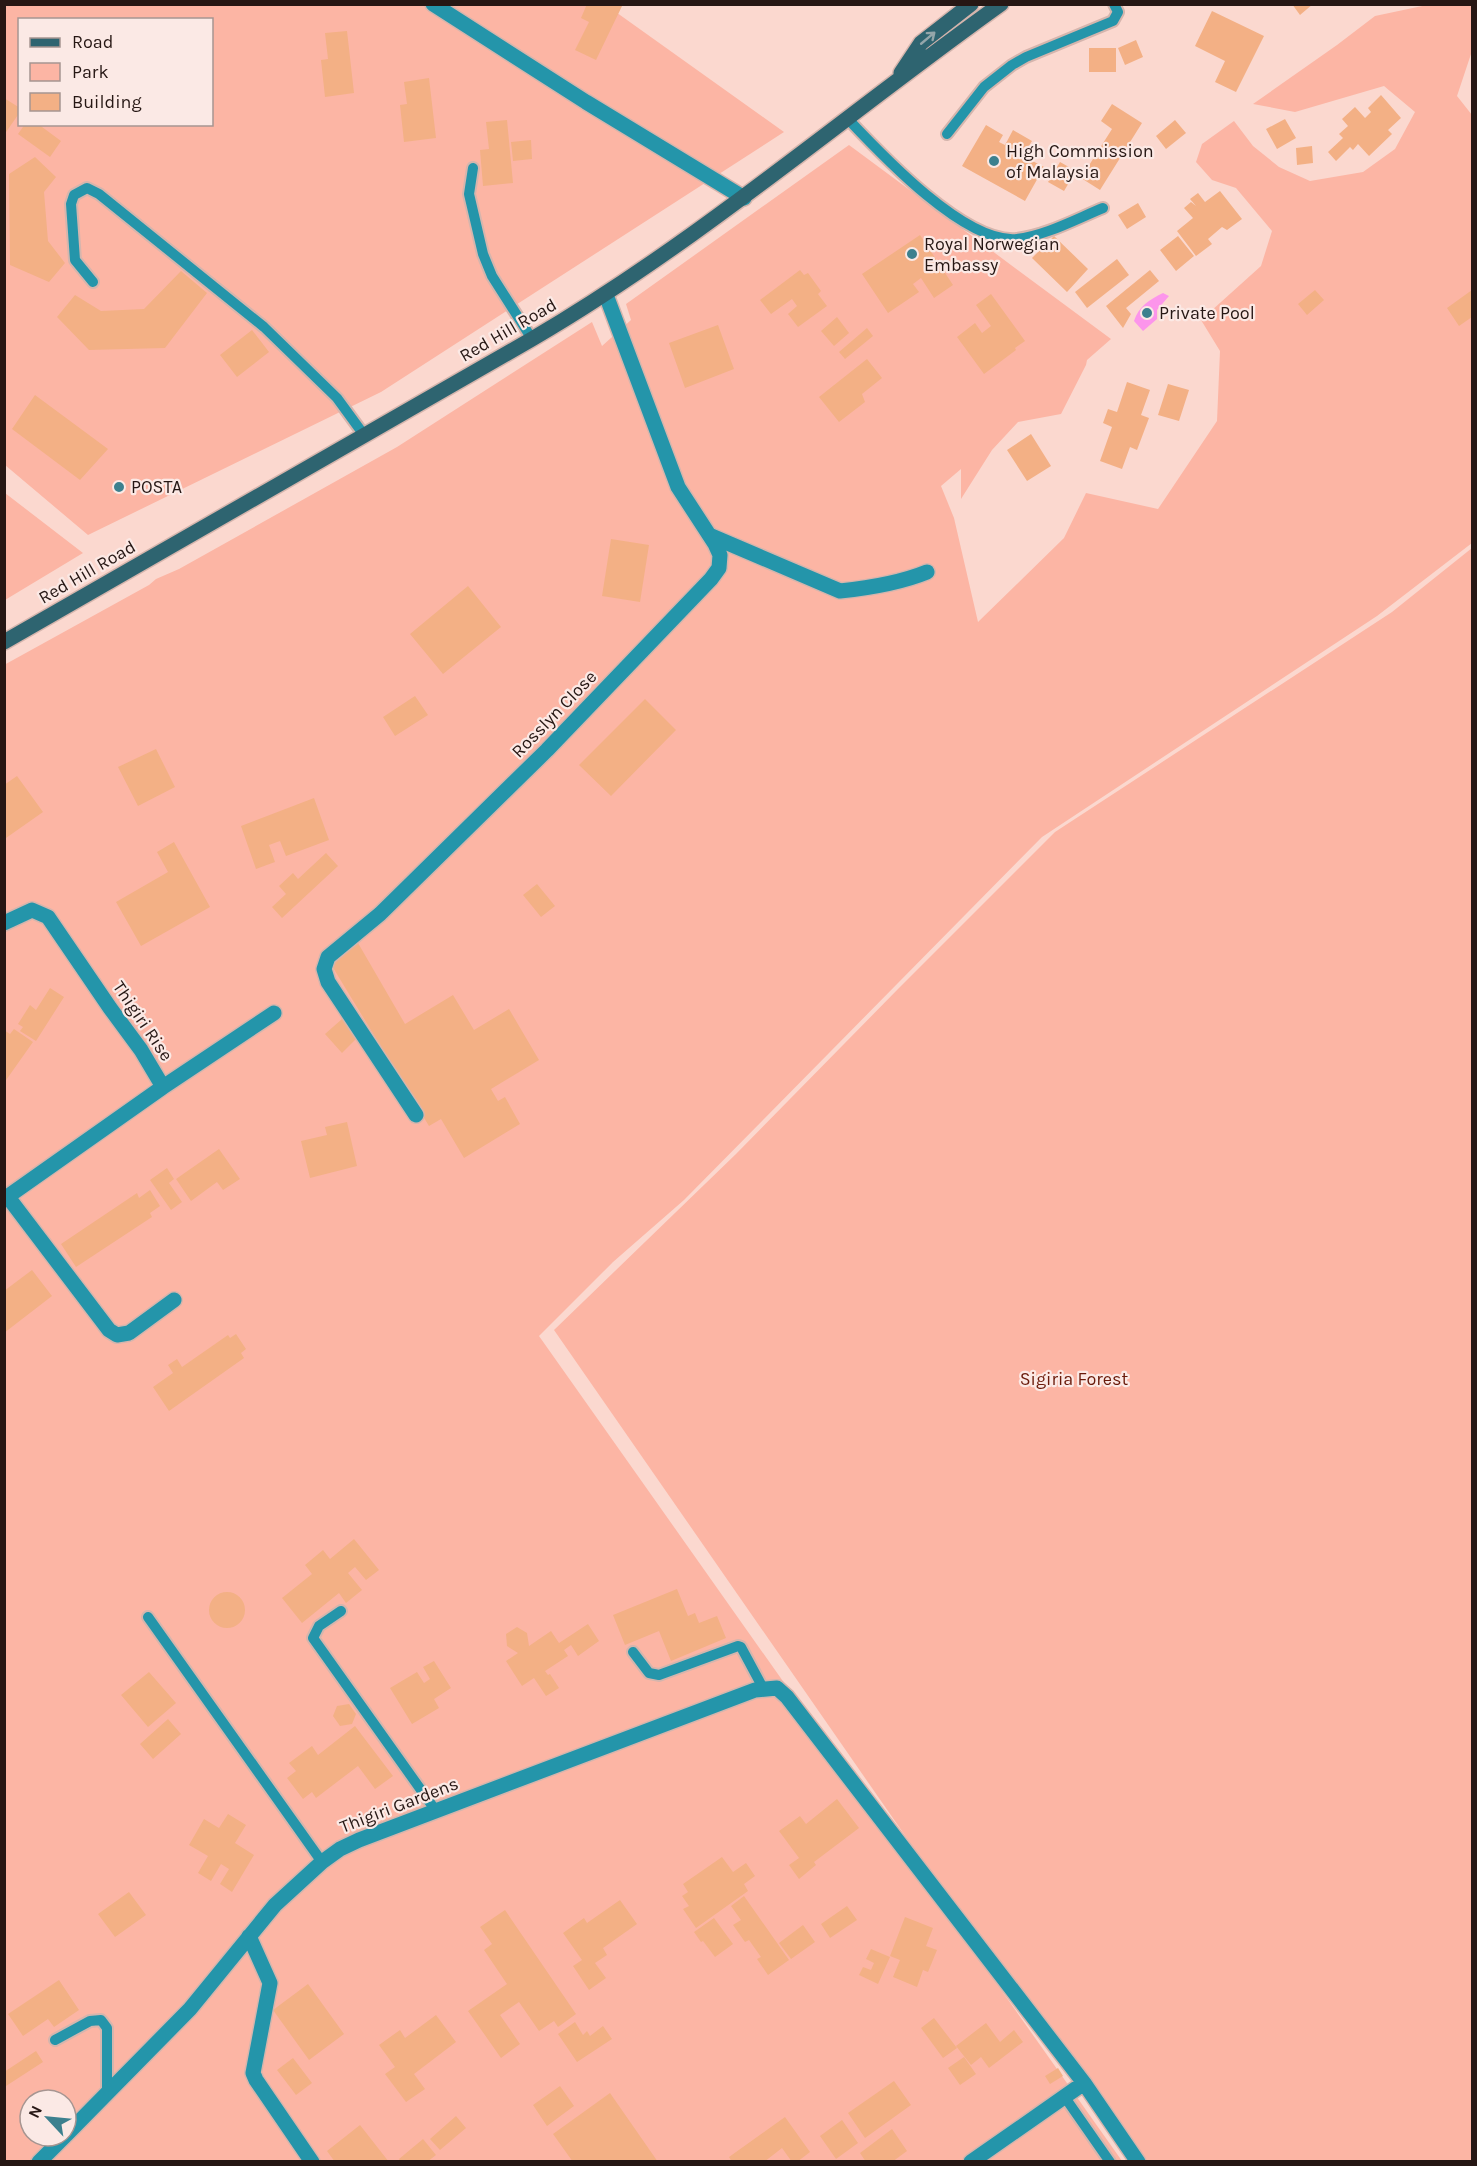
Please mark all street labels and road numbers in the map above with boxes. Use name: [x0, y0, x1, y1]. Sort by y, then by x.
street label: Red Hill Road: [456, 293, 560, 367]
street label: Red Hill Road: [35, 535, 139, 609]
street label: Rosslyn Close: [507, 666, 601, 762]
street label: Thigiri Rise: [108, 977, 178, 1065]
street label: Thigiri Gardens: [337, 1772, 461, 1838]

